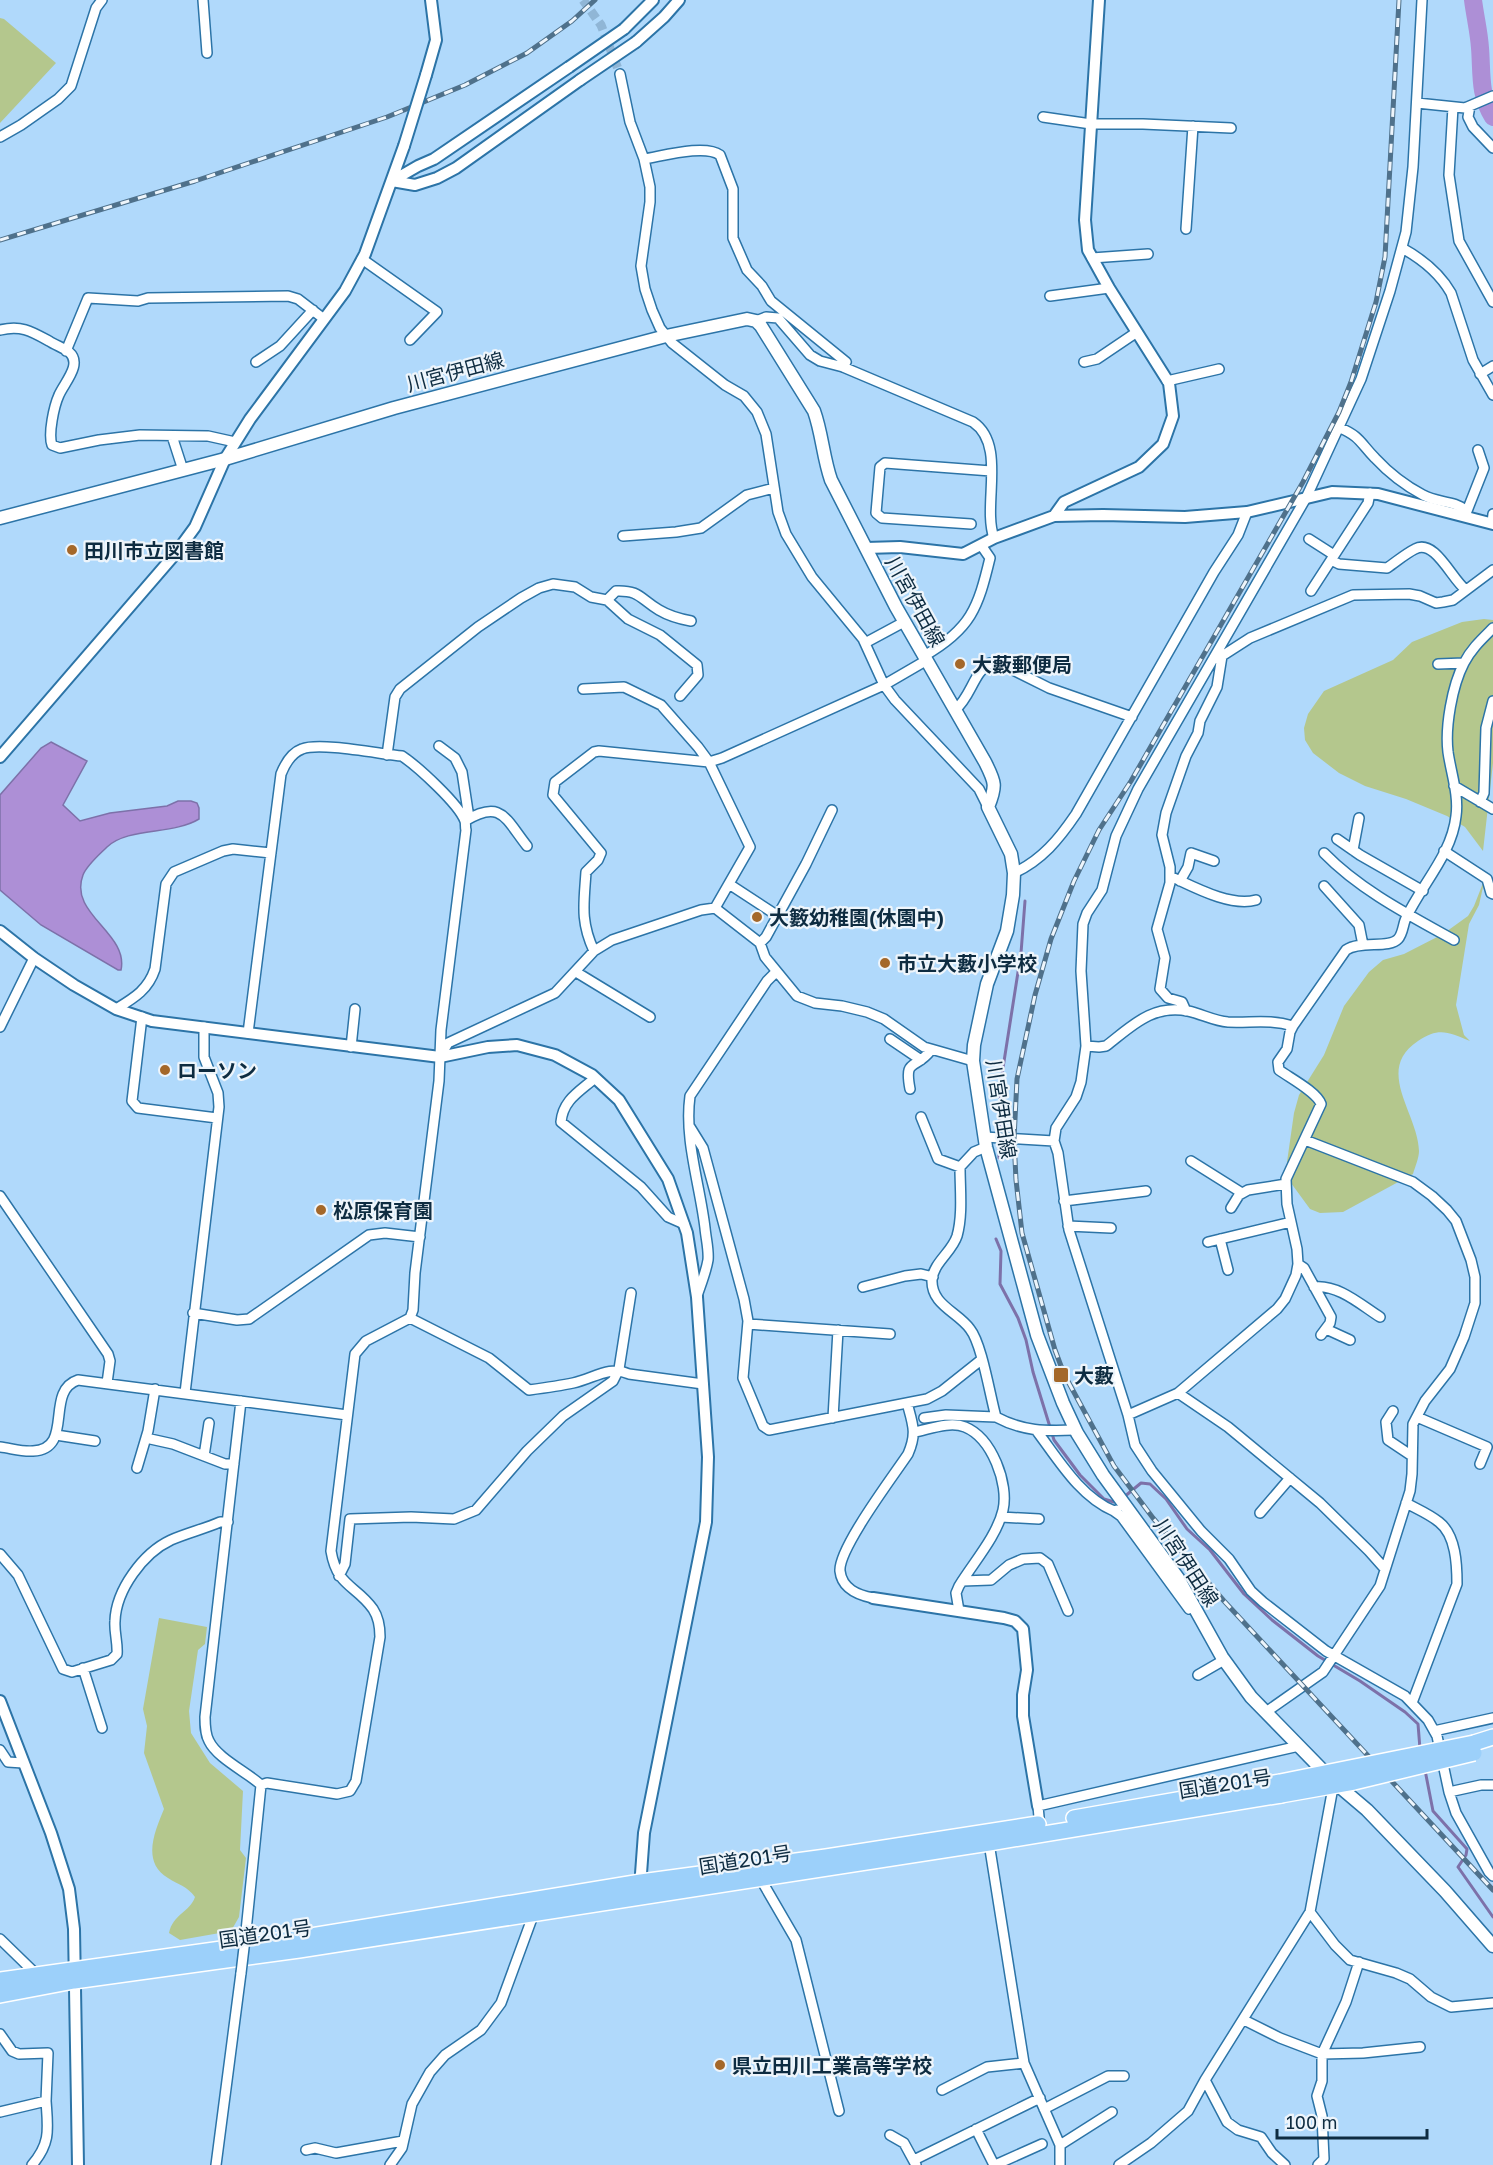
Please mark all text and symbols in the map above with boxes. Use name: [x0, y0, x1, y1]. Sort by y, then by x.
street label: 川宮伊田線: [404, 346, 506, 396]
place label: 田川市立図書館: [84, 538, 224, 562]
marker: 田川市立図書館: [65, 543, 79, 557]
street label: 川宮伊田線: [881, 551, 951, 651]
place label: 大藪郵便局: [972, 652, 1072, 676]
marker: 大藪郵便局: [953, 657, 967, 671]
place label: 大籔幼稚園(休園中): [769, 905, 944, 929]
marker: 大籔幼稚園(休園中): [750, 910, 764, 924]
place label: 市立大藪小学校: [897, 951, 1037, 975]
marker: 市立大藪小学校: [878, 956, 892, 970]
place label: ローソン: [177, 1058, 257, 1082]
street label: 川宮伊田線: [982, 1058, 1022, 1160]
marker: ローソン: [158, 1063, 172, 1077]
place label: 松原保育園: [333, 1198, 433, 1222]
marker: 松原保育園: [314, 1203, 328, 1217]
place label: 大藪: [1074, 1363, 1114, 1387]
marker: 大藪: [1052, 1366, 1070, 1384]
street label: 川宮伊田線: [1150, 1514, 1224, 1610]
street label: 国道201号: [1177, 1764, 1273, 1802]
street label: 国道201号: [697, 1840, 793, 1878]
street label: 国道201号: [217, 1915, 313, 1951]
place label: 県立田川工業高等学校: [732, 2053, 932, 2077]
marker: 県立田川工業高等学校: [713, 2058, 727, 2072]
scale bar: [1277, 2102, 1427, 2140]
text: 100 m: [1286, 2111, 1337, 2133]

